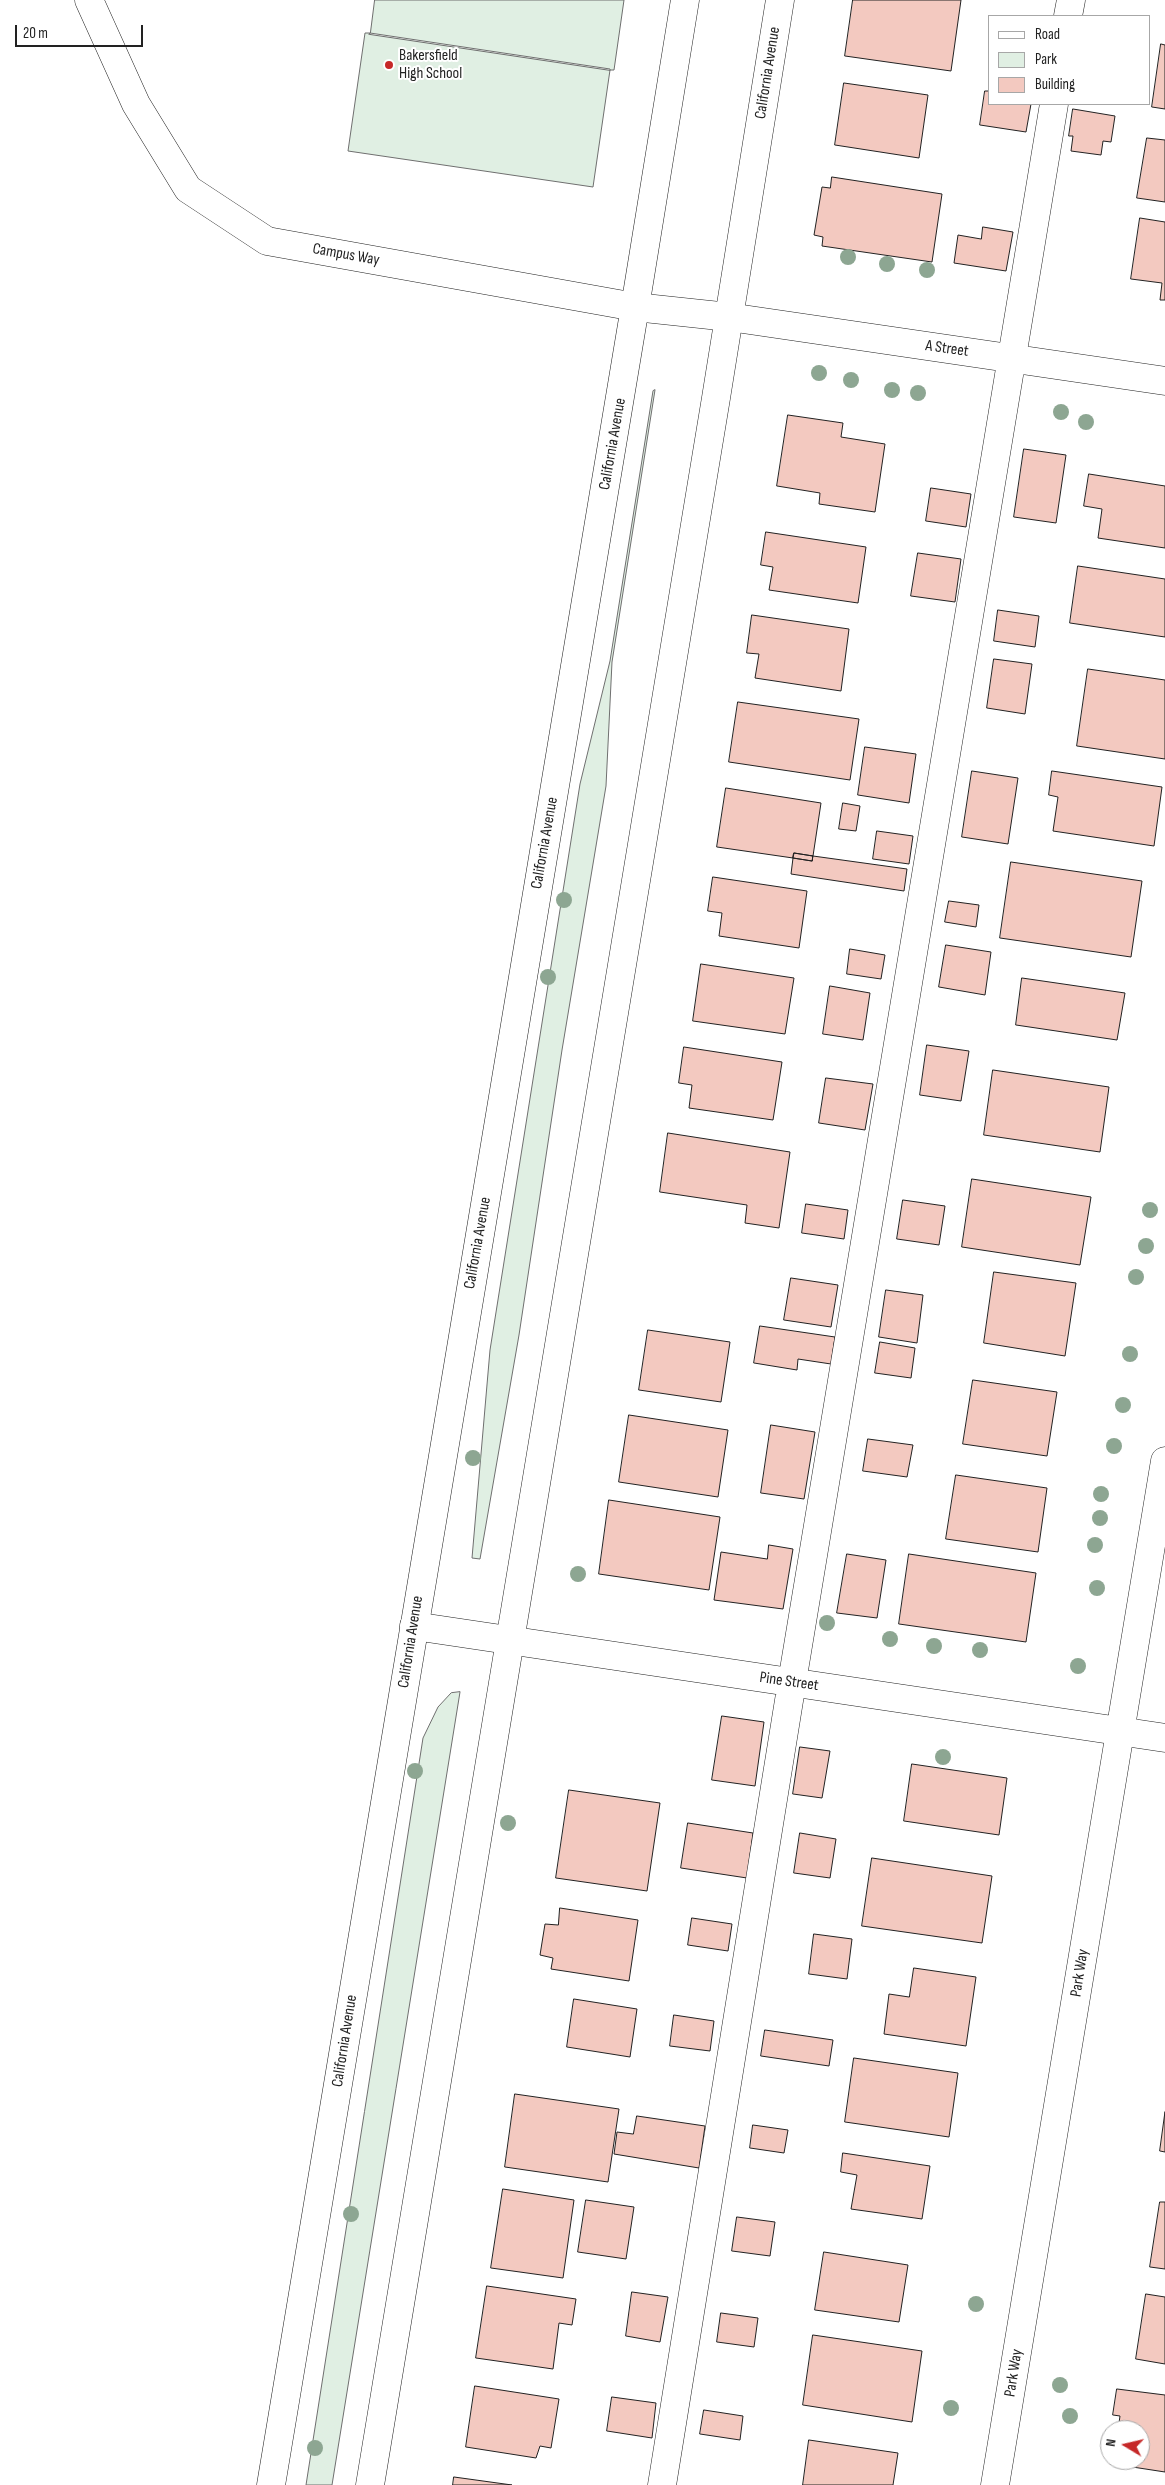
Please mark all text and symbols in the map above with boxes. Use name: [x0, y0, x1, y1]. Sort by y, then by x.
scale bar: [18, 15, 145, 47]
legend: [988, 15, 1150, 105]
text: 20 m: [23, 24, 48, 43]
text: Road: [1035, 25, 1060, 44]
street label: California Avenue: [751, 26, 785, 120]
place label: Bakersfield High School: [399, 46, 462, 84]
text: Park: [1035, 50, 1057, 69]
marker: Bakersfield High School: [383, 59, 395, 71]
text: Building: [1035, 75, 1075, 94]
street label: Campus Way: [311, 240, 381, 270]
street label: A Street: [924, 336, 970, 362]
street label: California Avenue: [595, 396, 631, 492]
street label: California Avenue: [527, 795, 563, 891]
street label: California Avenue: [460, 1195, 496, 1291]
street label: California Avenue: [394, 1595, 428, 1689]
street label: Pine Street: [758, 1668, 820, 1696]
street label: Park Way: [1067, 1948, 1093, 1998]
street label: California Avenue: [328, 1994, 362, 2088]
street label: Park Way: [1001, 2348, 1027, 2398]
north arrow: [1100, 2420, 1150, 2470]
text: N: [1102, 2438, 1120, 2448]

